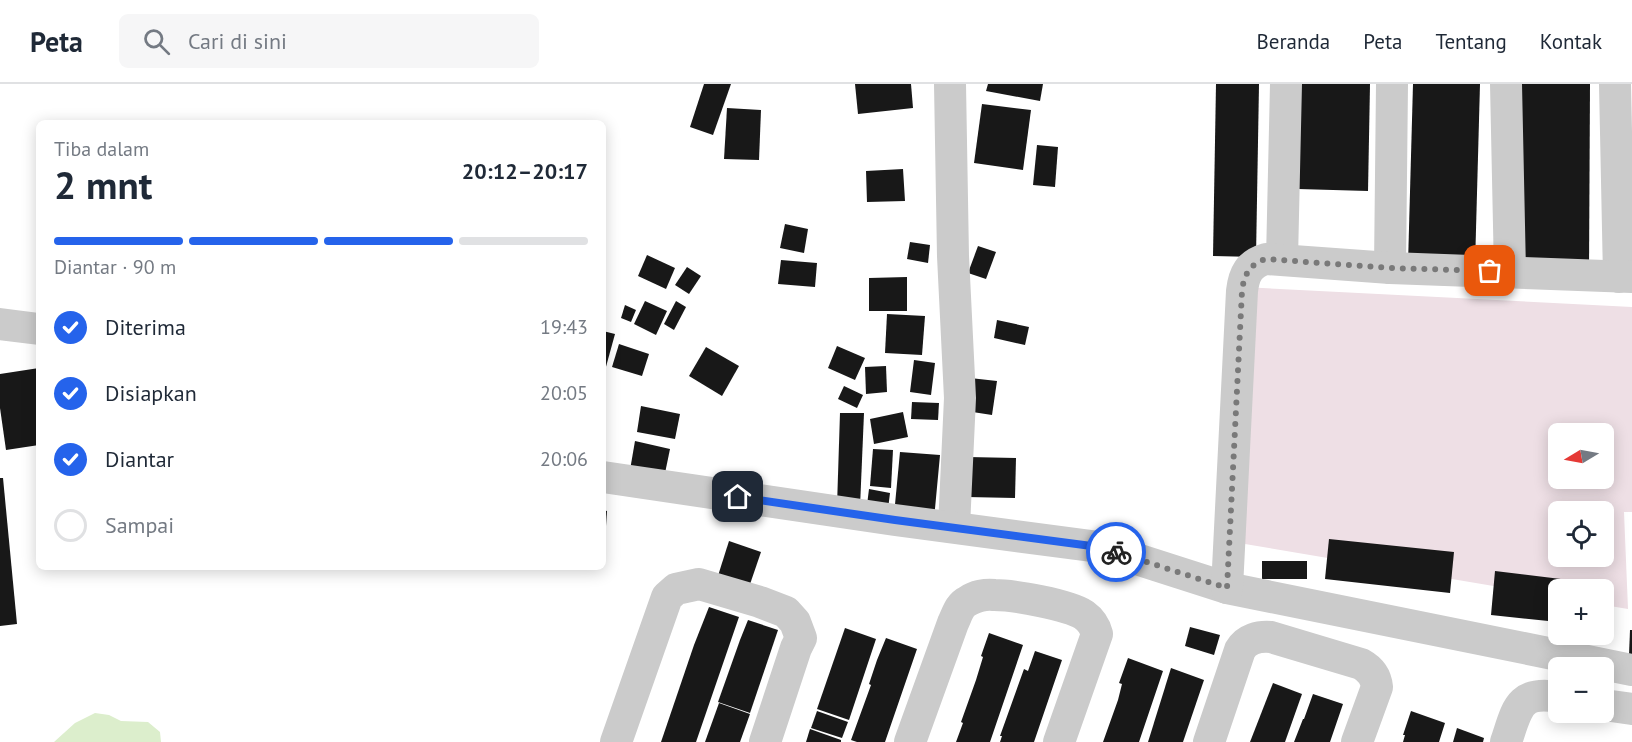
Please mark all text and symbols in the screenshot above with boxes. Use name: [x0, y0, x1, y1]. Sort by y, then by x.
search box: [119, 14, 539, 68]
text: Peta: [30, 23, 83, 60]
icon: search: [140, 25, 173, 58]
text: Cari di sini: [188, 27, 287, 55]
text: Beranda: [1257, 28, 1330, 55]
text: Peta: [1363, 28, 1402, 55]
text: Tentang: [1435, 28, 1507, 55]
text: Kontak: [1540, 28, 1602, 55]
text: Tiba dalam: [54, 136, 149, 162]
text: 20:12–20:17: [462, 157, 588, 185]
text: 2 mnt: [54, 159, 152, 210]
pin: [1464, 245, 1515, 296]
text: Diantar · 90 m: [54, 254, 176, 280]
icon: bag: [1473, 254, 1506, 287]
icon: check: [54, 311, 87, 344]
text: Diterima: [105, 313, 186, 341]
text: 19:43: [540, 314, 588, 340]
icon: check: [54, 377, 87, 410]
text: Disiapkan: [105, 379, 197, 407]
text: 20:05: [540, 380, 588, 406]
north arrow: [1548, 423, 1614, 489]
map controls: [1548, 423, 1614, 723]
icon: check: [54, 443, 87, 476]
text: Diantar: [105, 445, 174, 473]
text: 20:06: [540, 446, 588, 472]
pin: [712, 471, 763, 522]
icon: home: [721, 480, 754, 513]
button: locate: [1548, 501, 1614, 567]
text: Sampai: [105, 511, 174, 539]
courier: [1086, 522, 1146, 582]
icon: bike: [1100, 536, 1133, 569]
button: +: [1548, 579, 1614, 645]
button: −: [1548, 657, 1614, 723]

